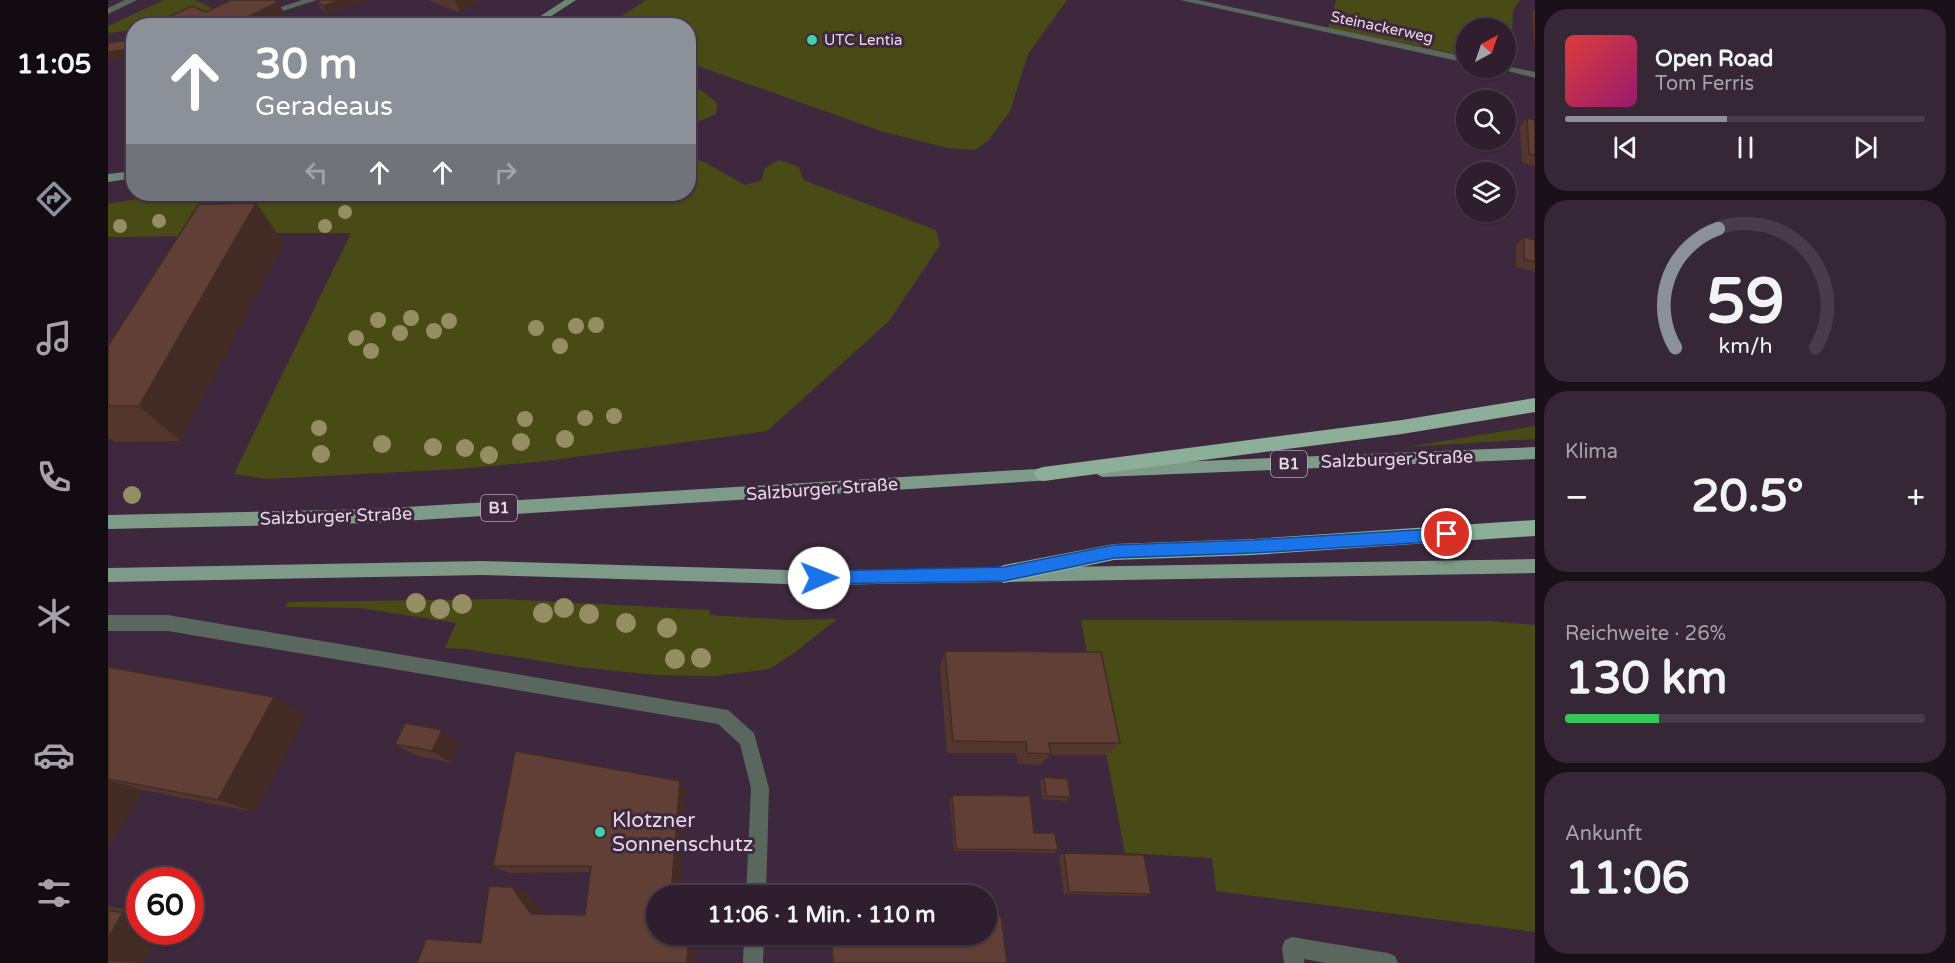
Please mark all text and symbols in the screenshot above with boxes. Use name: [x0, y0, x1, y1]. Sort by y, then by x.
street label: Steinackerweg: [1329, 7, 1435, 47]
north arrow: [1456, 18, 1516, 78]
map controls: [1456, 18, 1516, 222]
place label: UTC Lentia: [824, 31, 902, 49]
marker: UTC Lentia: [805, 33, 819, 47]
text: 30 m: [255, 39, 357, 90]
icon: ahead: [156, 42, 234, 120]
text: Open Road: [1655, 46, 1773, 72]
text: 11:05: [17, 48, 91, 81]
text: Tom Ferris: [1655, 72, 1754, 96]
text: Geradeaus: [255, 90, 393, 123]
button: search: [1456, 90, 1516, 150]
icon: previous: [1609, 131, 1642, 164]
icon: pause: [1729, 131, 1762, 164]
icon: next: [1849, 131, 1882, 164]
icon: left: [300, 156, 333, 189]
icon: ahead: [363, 156, 396, 189]
icon: ahead: [426, 156, 459, 189]
icon: right: [489, 156, 522, 189]
button: layers: [1456, 162, 1516, 222]
icon: directions: [33, 178, 75, 220]
text: 59: [1706, 265, 1784, 340]
icon: music: [33, 317, 75, 359]
text: km/h: [1718, 333, 1772, 359]
text: Klima: [1565, 440, 1618, 464]
street label: Salzburger Straße: [1320, 445, 1474, 473]
road number: B1: [1271, 451, 1307, 477]
icon: phone: [33, 456, 75, 498]
text: 20.5°: [1691, 470, 1804, 524]
street label: Salzburger Straße: [745, 473, 899, 505]
text: −: [1565, 478, 1589, 517]
text: +: [1906, 478, 1925, 517]
road number: B1: [481, 495, 517, 521]
street label: Salzburger Straße: [259, 502, 413, 530]
pin: [1421, 508, 1472, 559]
icon: arrive: [1430, 517, 1463, 550]
position arrow: [787, 546, 851, 610]
icon: climate: [33, 595, 75, 637]
text: Reichweite · 26%: [1565, 622, 1726, 646]
text: 130 km: [1565, 652, 1727, 706]
icon: car: [33, 734, 75, 776]
place label: Klotzner Sonnenschutz: [612, 808, 753, 857]
text: Ankunft: [1565, 822, 1642, 846]
marker: Klotzner Sonnenschutz: [593, 825, 607, 839]
text: 11:06: [1565, 852, 1690, 906]
speed limit sign: 60: [126, 867, 204, 945]
icon: filters: [33, 872, 75, 914]
text: 11:06 · 1 Min. · 110 m: [708, 902, 935, 928]

